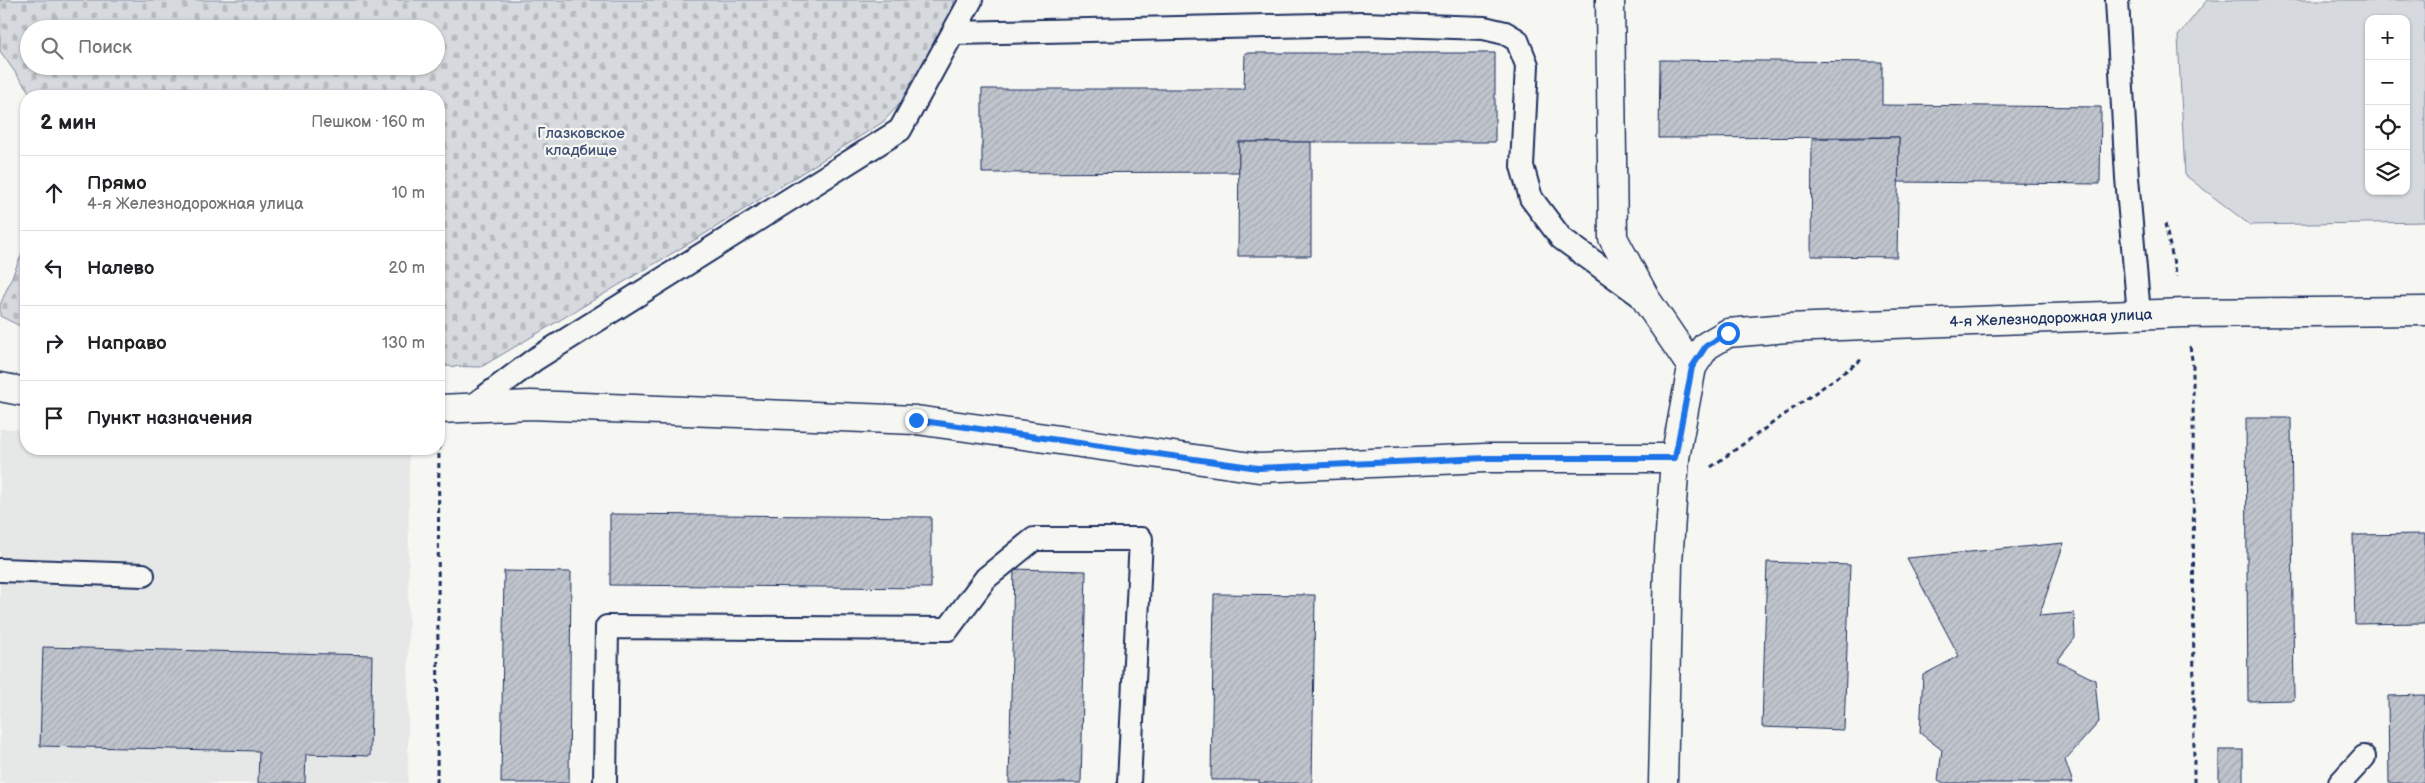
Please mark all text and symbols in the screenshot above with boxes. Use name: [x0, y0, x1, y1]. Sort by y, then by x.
map controls: [2365, 15, 2410, 195]
button: +: [2365, 15, 2410, 60]
search box: [20, 20, 445, 75]
icon: search: [38, 34, 66, 62]
text: Поиск: [78, 36, 132, 59]
button: −: [2365, 60, 2410, 105]
button: locate: [2365, 105, 2410, 150]
text: 2 мин: [40, 110, 96, 135]
text: Пешком · 160 m: [311, 113, 425, 132]
park label: Глазковское кладбище: [537, 124, 625, 160]
button: layers: [2365, 150, 2410, 195]
text: Прямо: [87, 172, 147, 195]
icon: ahead: [40, 179, 68, 207]
text: 10 m: [392, 184, 425, 203]
text: 4-я Железнодорожная улица: [87, 195, 304, 214]
icon: left: [40, 254, 68, 282]
text: Налево: [87, 257, 154, 280]
text: 20 m: [389, 259, 425, 278]
street label: 4-я Железнодорожная улица: [1949, 305, 2153, 331]
route start: [1717, 322, 1740, 345]
icon: right: [40, 329, 68, 357]
text: Направо: [87, 332, 167, 355]
text: 130 m: [382, 334, 425, 353]
icon: arrive: [40, 404, 68, 432]
text: Пункт назначения: [87, 407, 252, 430]
route end: [905, 409, 928, 432]

